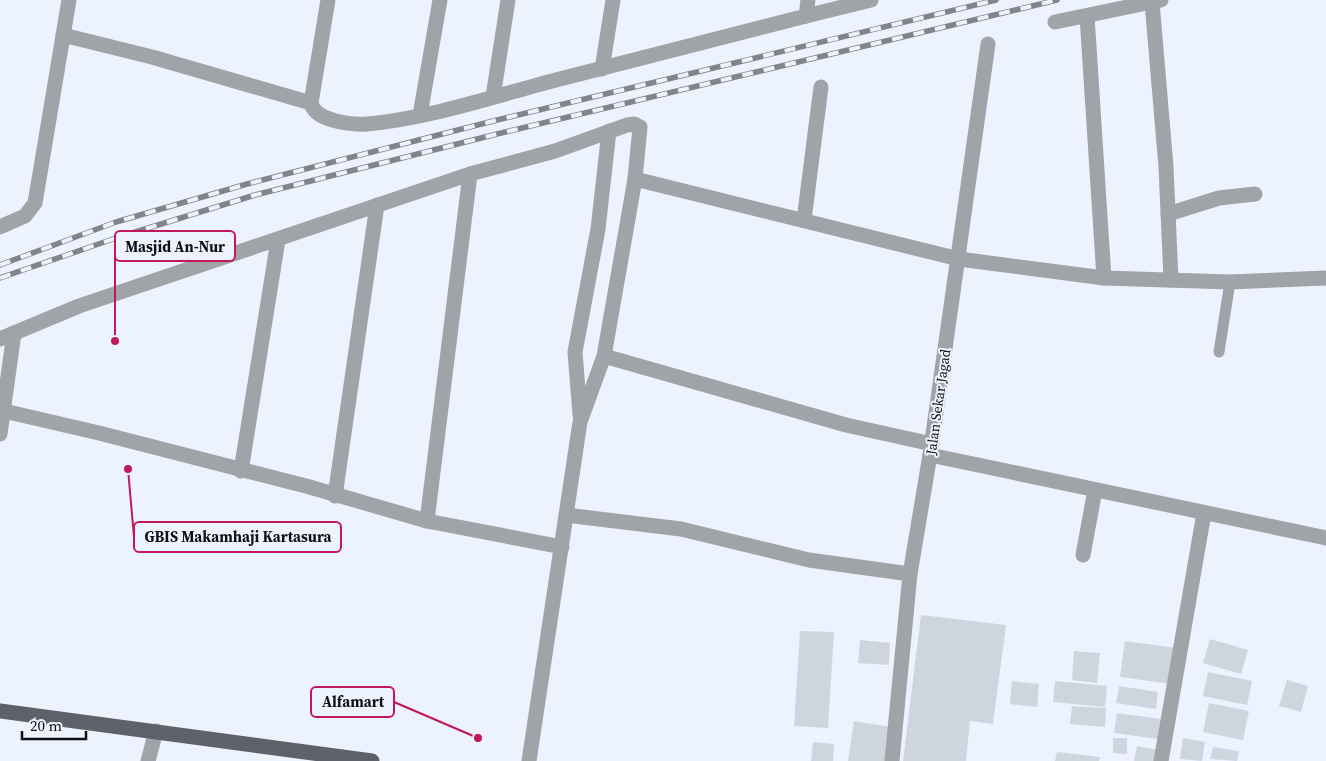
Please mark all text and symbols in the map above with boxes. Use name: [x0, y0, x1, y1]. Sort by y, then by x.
callout: Masjid An-Nur: [115, 231, 235, 261]
text: Masjid An-Nur: [125, 236, 225, 257]
street label: Jalan Sekar Jagad: [921, 348, 955, 457]
callout: GBIS Makamhaji Kartasura: [134, 522, 341, 552]
text: GBIS Makamhaji Kartasura: [145, 526, 333, 547]
callout: Alfamart: [311, 687, 394, 717]
text: Alfamart: [322, 691, 385, 712]
scale bar: [22, 708, 86, 740]
text: 20 m: [30, 715, 62, 736]

